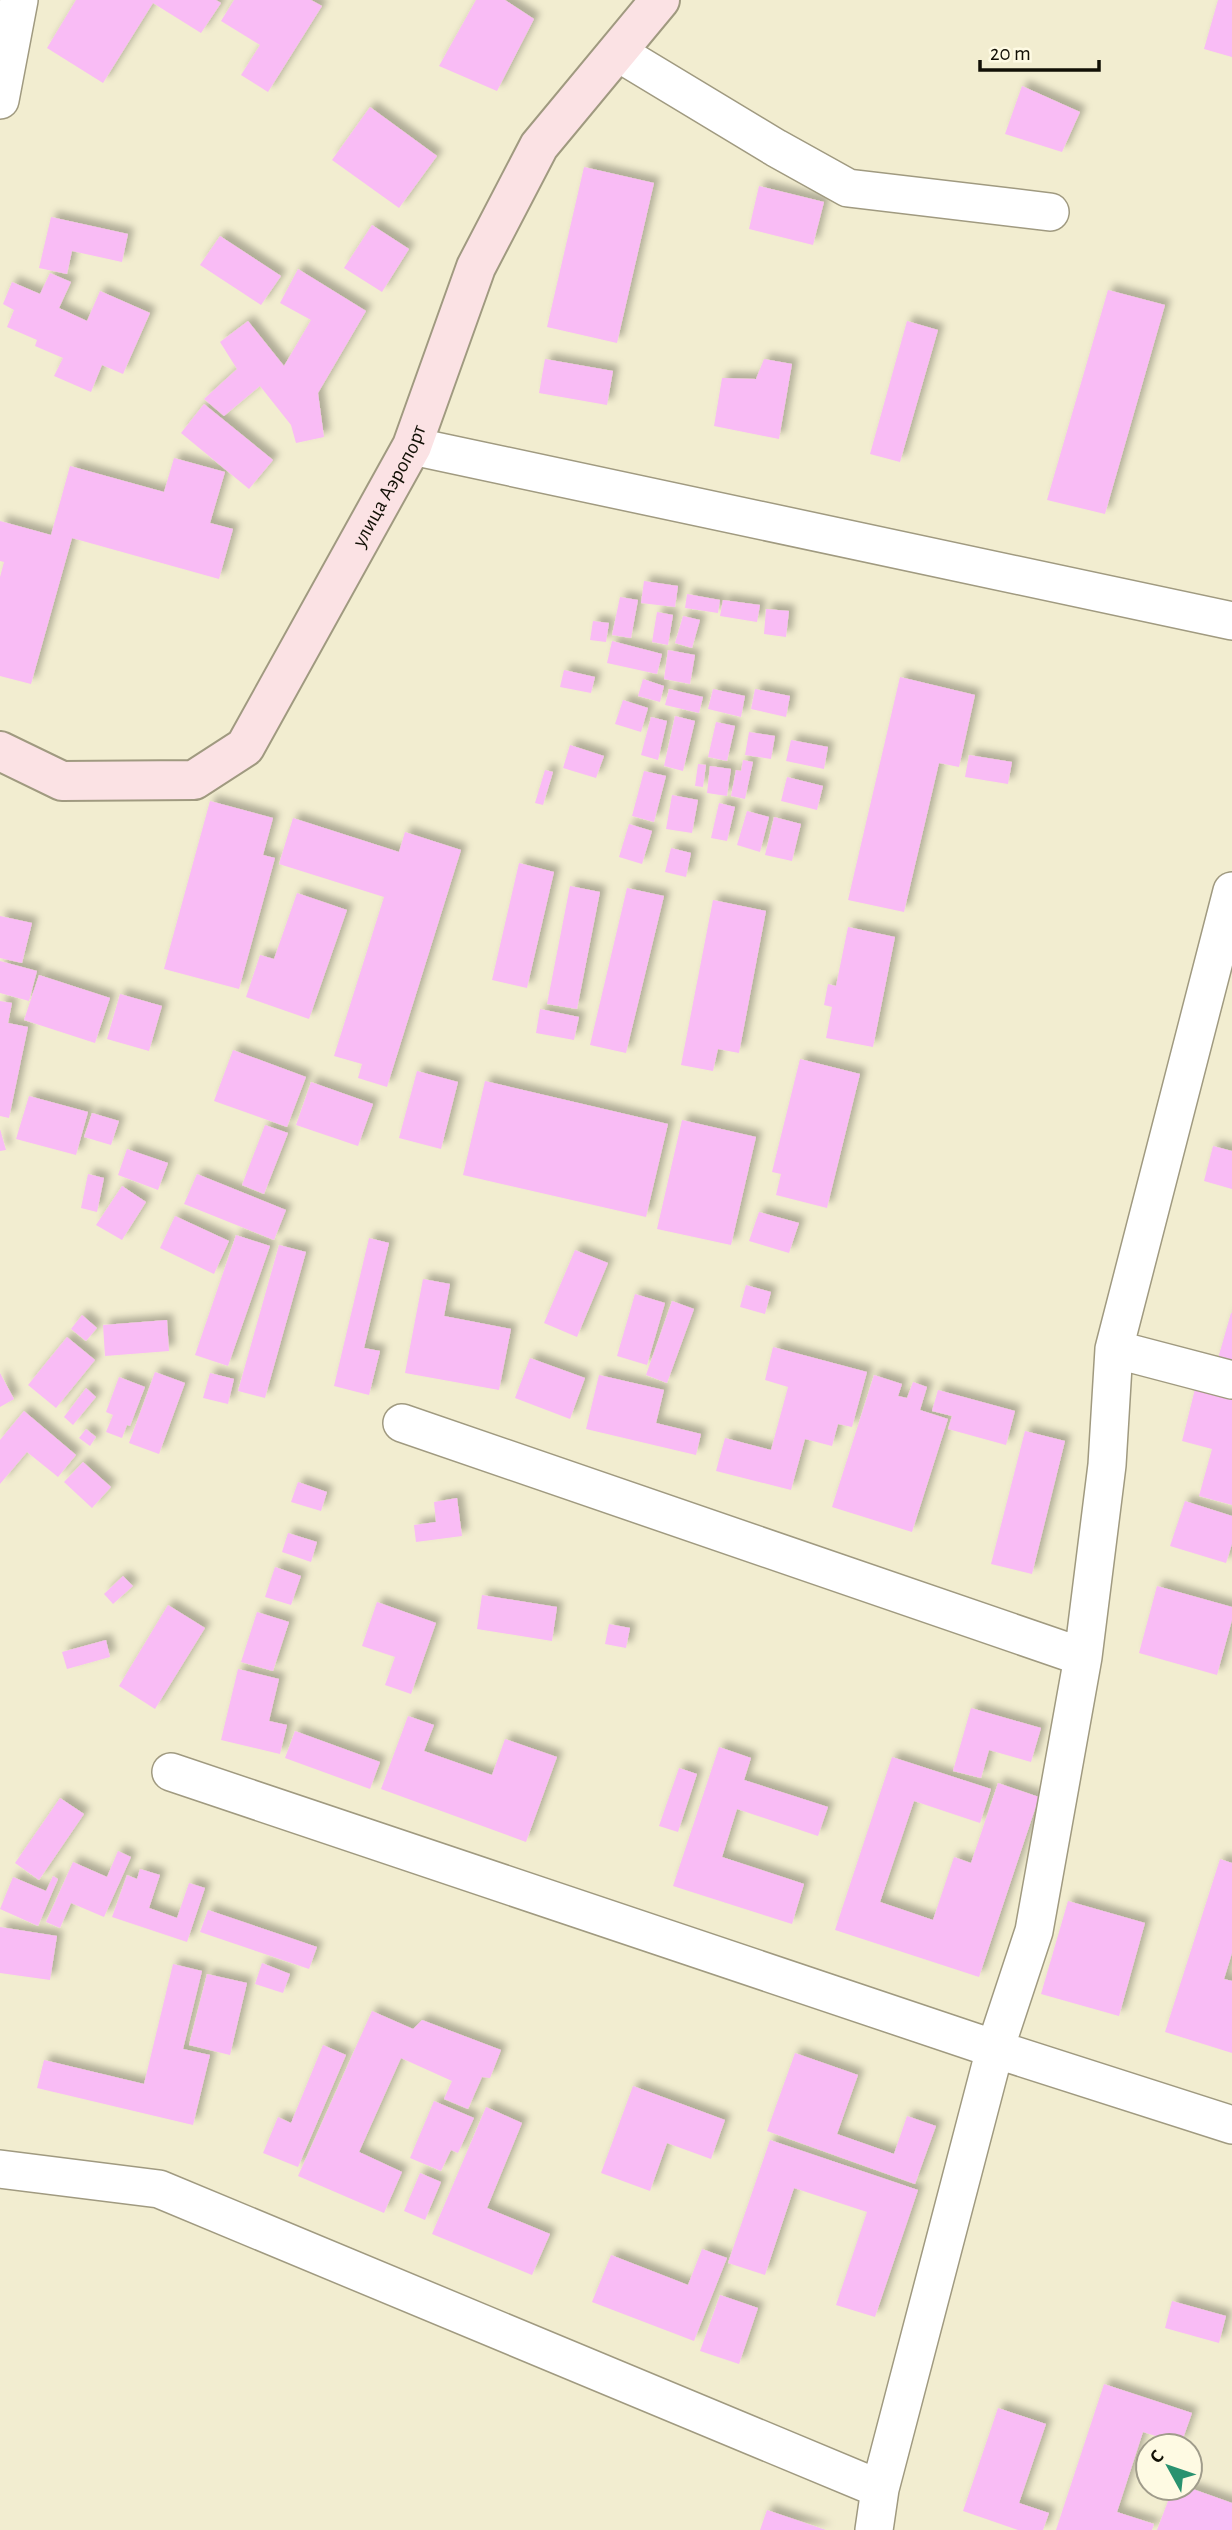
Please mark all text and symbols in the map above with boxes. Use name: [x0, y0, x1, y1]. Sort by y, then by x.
scale bar: [980, 28, 1099, 72]
text: 20 m: [990, 43, 1031, 64]
street label: улица Аэропорт: [348, 422, 430, 551]
north arrow: [1134, 2432, 1204, 2502]
text: С: [1146, 2447, 1168, 2467]

